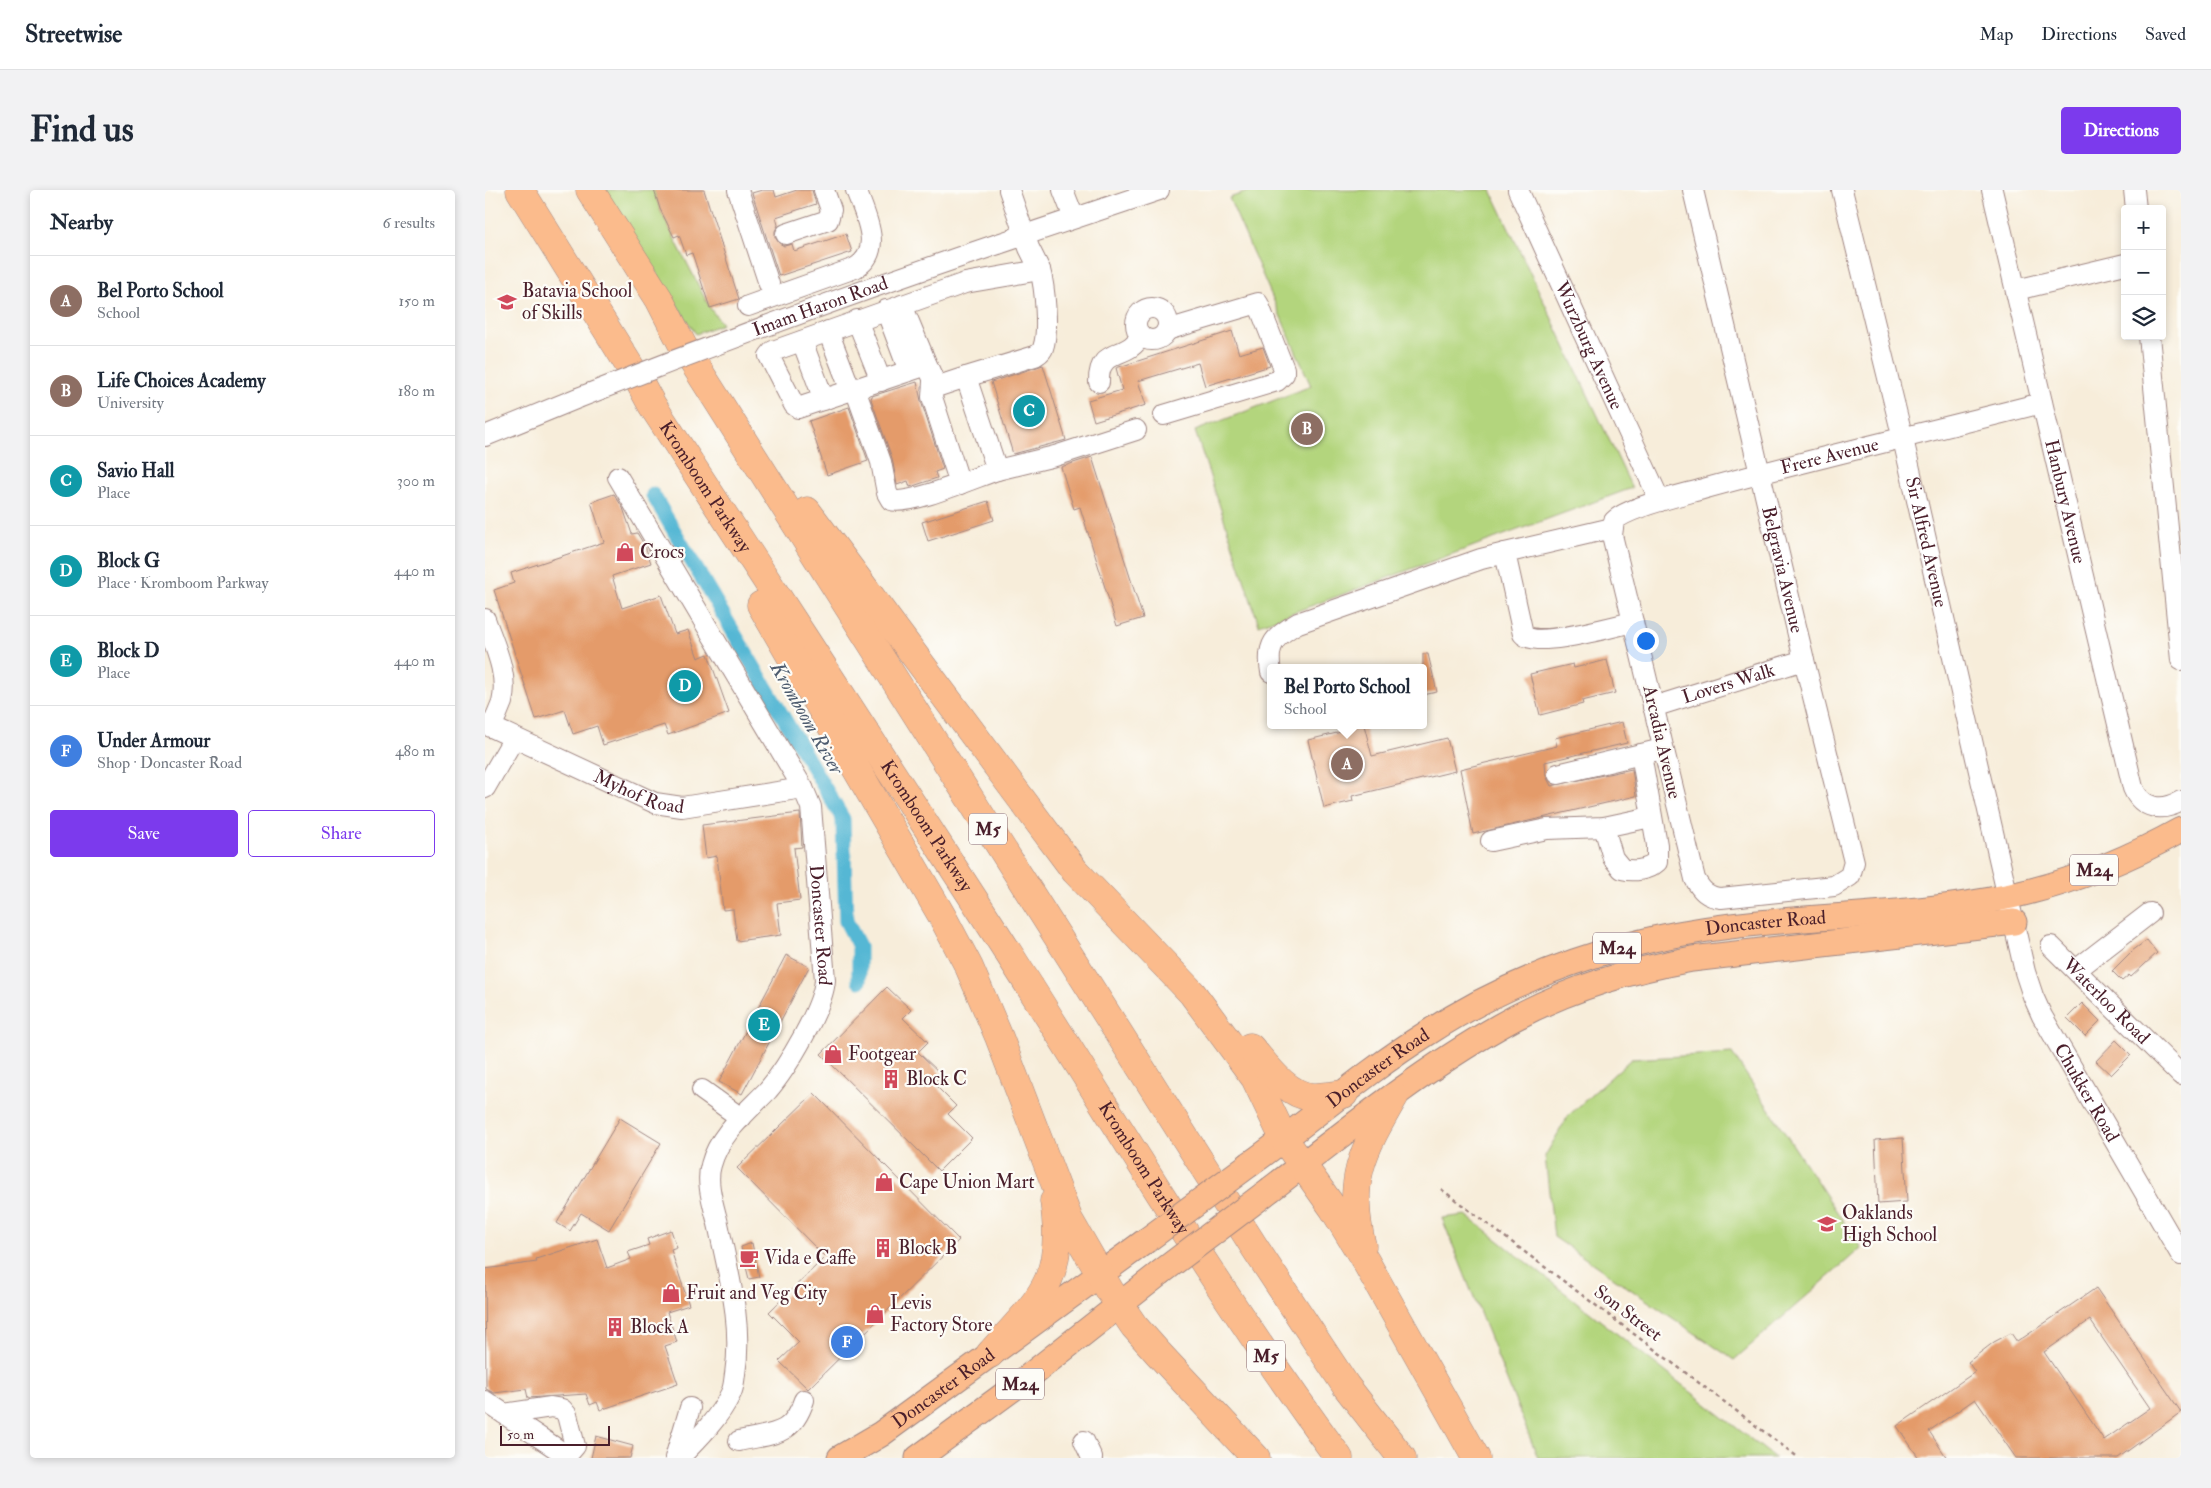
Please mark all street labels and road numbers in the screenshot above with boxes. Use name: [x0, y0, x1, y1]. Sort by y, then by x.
street label: Imam Haron Road: [749, 271, 892, 342]
street label: Wurzburg Avenue: [1549, 277, 1629, 414]
street label: Kromboom Parkway: [654, 416, 757, 558]
street label: Frere Avenue: [1778, 432, 1881, 480]
street label: Hanbury Avenue: [2039, 437, 2092, 566]
street label: Sir Alfred Avenue: [1900, 474, 1953, 610]
street label: Belgravia Avenue: [1756, 504, 1809, 635]
street label: Lovers Walk: [1679, 658, 1778, 709]
street label: Arcadia Avenue: [1637, 682, 1687, 801]
street label: Kromboom Parkway: [875, 755, 979, 897]
street label: Myhof Road: [590, 764, 686, 819]
road number: M5: [969, 814, 1007, 844]
road number: M24: [2070, 854, 2118, 886]
street label: Doncaster Road: [804, 864, 837, 987]
street label: Doncaster Road: [1704, 905, 1828, 941]
road number: M24: [1593, 932, 1641, 964]
street label: Waterloo Road: [2057, 952, 2156, 1050]
street label: Doncaster Road: [1322, 1023, 1434, 1113]
street label: Chukker Road: [2048, 1039, 2125, 1147]
street label: Kromboom Parkway: [1093, 1097, 1195, 1239]
street label: Son Street: [1589, 1280, 1667, 1346]
road number: M5: [1247, 1340, 1285, 1372]
street label: Doncaster Road: [888, 1343, 1000, 1434]
road number: M24: [996, 1368, 1044, 1400]

